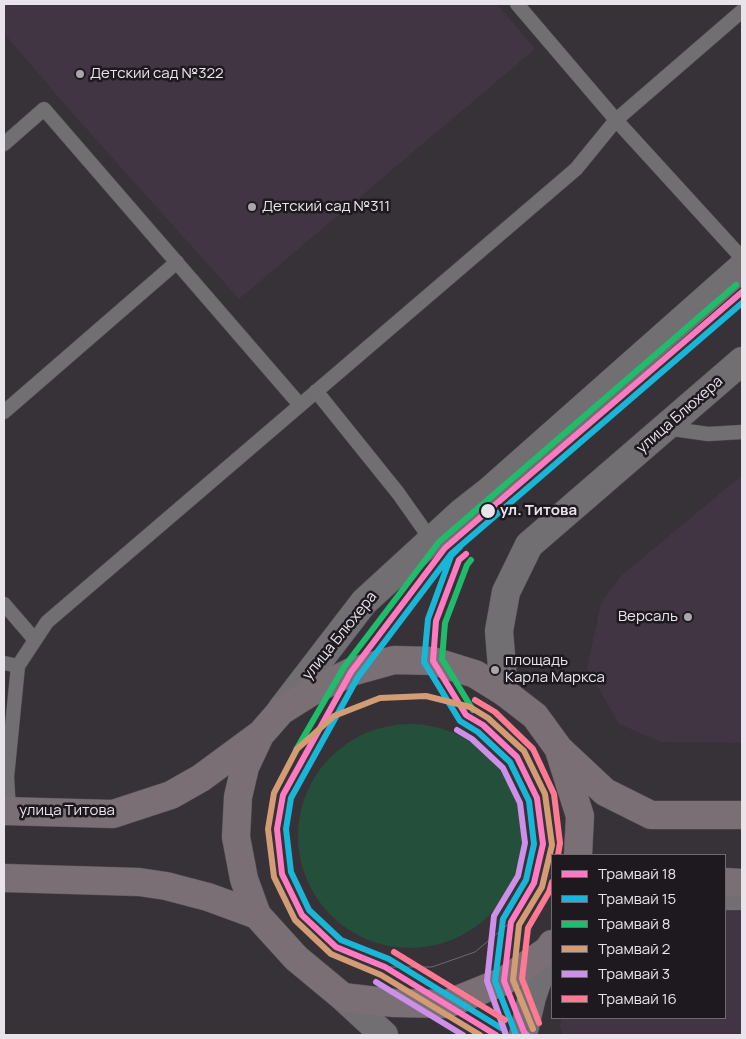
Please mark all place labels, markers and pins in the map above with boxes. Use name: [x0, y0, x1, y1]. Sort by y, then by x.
place label: Детский сад №322: [90, 65, 224, 83]
marker: Детский сад №322: [74, 68, 86, 80]
place label: Детский сад №311: [262, 198, 390, 216]
marker: Детский сад №311: [246, 201, 258, 213]
marker: ул. Титова: [479, 502, 497, 520]
place label: ул. Титова: [500, 502, 577, 520]
place label: Версаль: [618, 608, 678, 626]
marker: Версаль: [682, 611, 694, 623]
place label: площадь Карла Маркса: [505, 652, 605, 687]
marker: площадь Карла Маркса: [489, 664, 501, 676]

